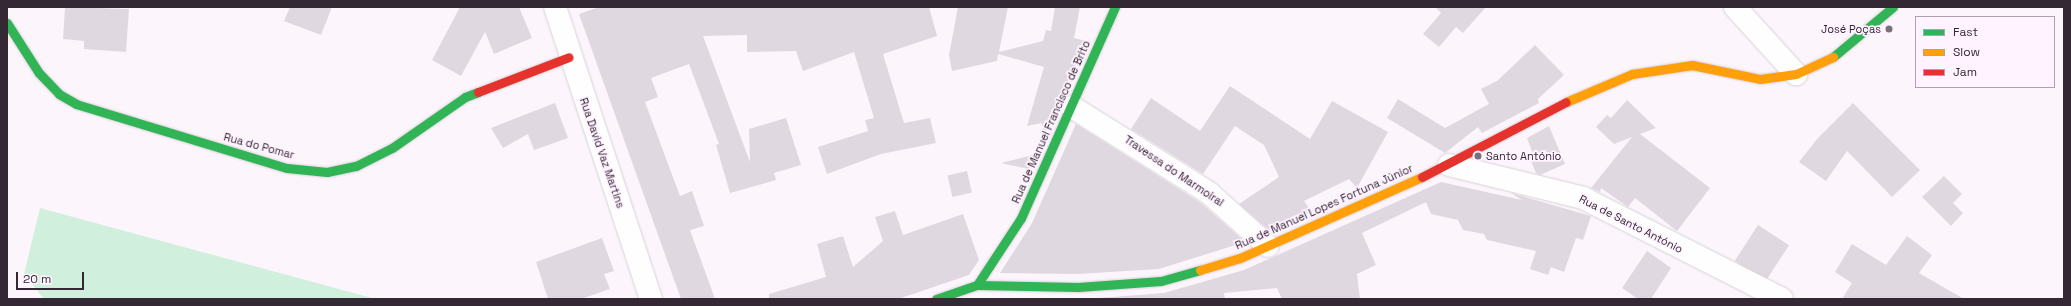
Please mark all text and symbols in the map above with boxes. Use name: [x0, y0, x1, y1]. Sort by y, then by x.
legend: [1915, 16, 2055, 88]
place label: José Poças: [1821, 22, 1881, 36]
marker: José Poças: [1884, 24, 1894, 34]
text: Fast: [1953, 24, 1978, 40]
street label: Rua de Manuel Francisco de Brito: [1009, 38, 1093, 206]
text: Slow: [1953, 44, 1980, 60]
text: Jam: [1953, 64, 1977, 80]
street label: Rua David Vaz Martins: [577, 96, 627, 210]
street label: Rua do Pomar: [222, 130, 296, 162]
street label: Travessa do Marmoiral: [1122, 133, 1226, 209]
place label: Santo António: [1486, 149, 1562, 163]
marker: Santo António: [1473, 151, 1483, 161]
street label: Rua de Manuel Lopes Fortuna Júnior: [1233, 162, 1415, 252]
street label: Rua de Santo António: [1577, 192, 1685, 256]
scale bar: [18, 264, 86, 290]
text: 20 m: [23, 271, 51, 287]

